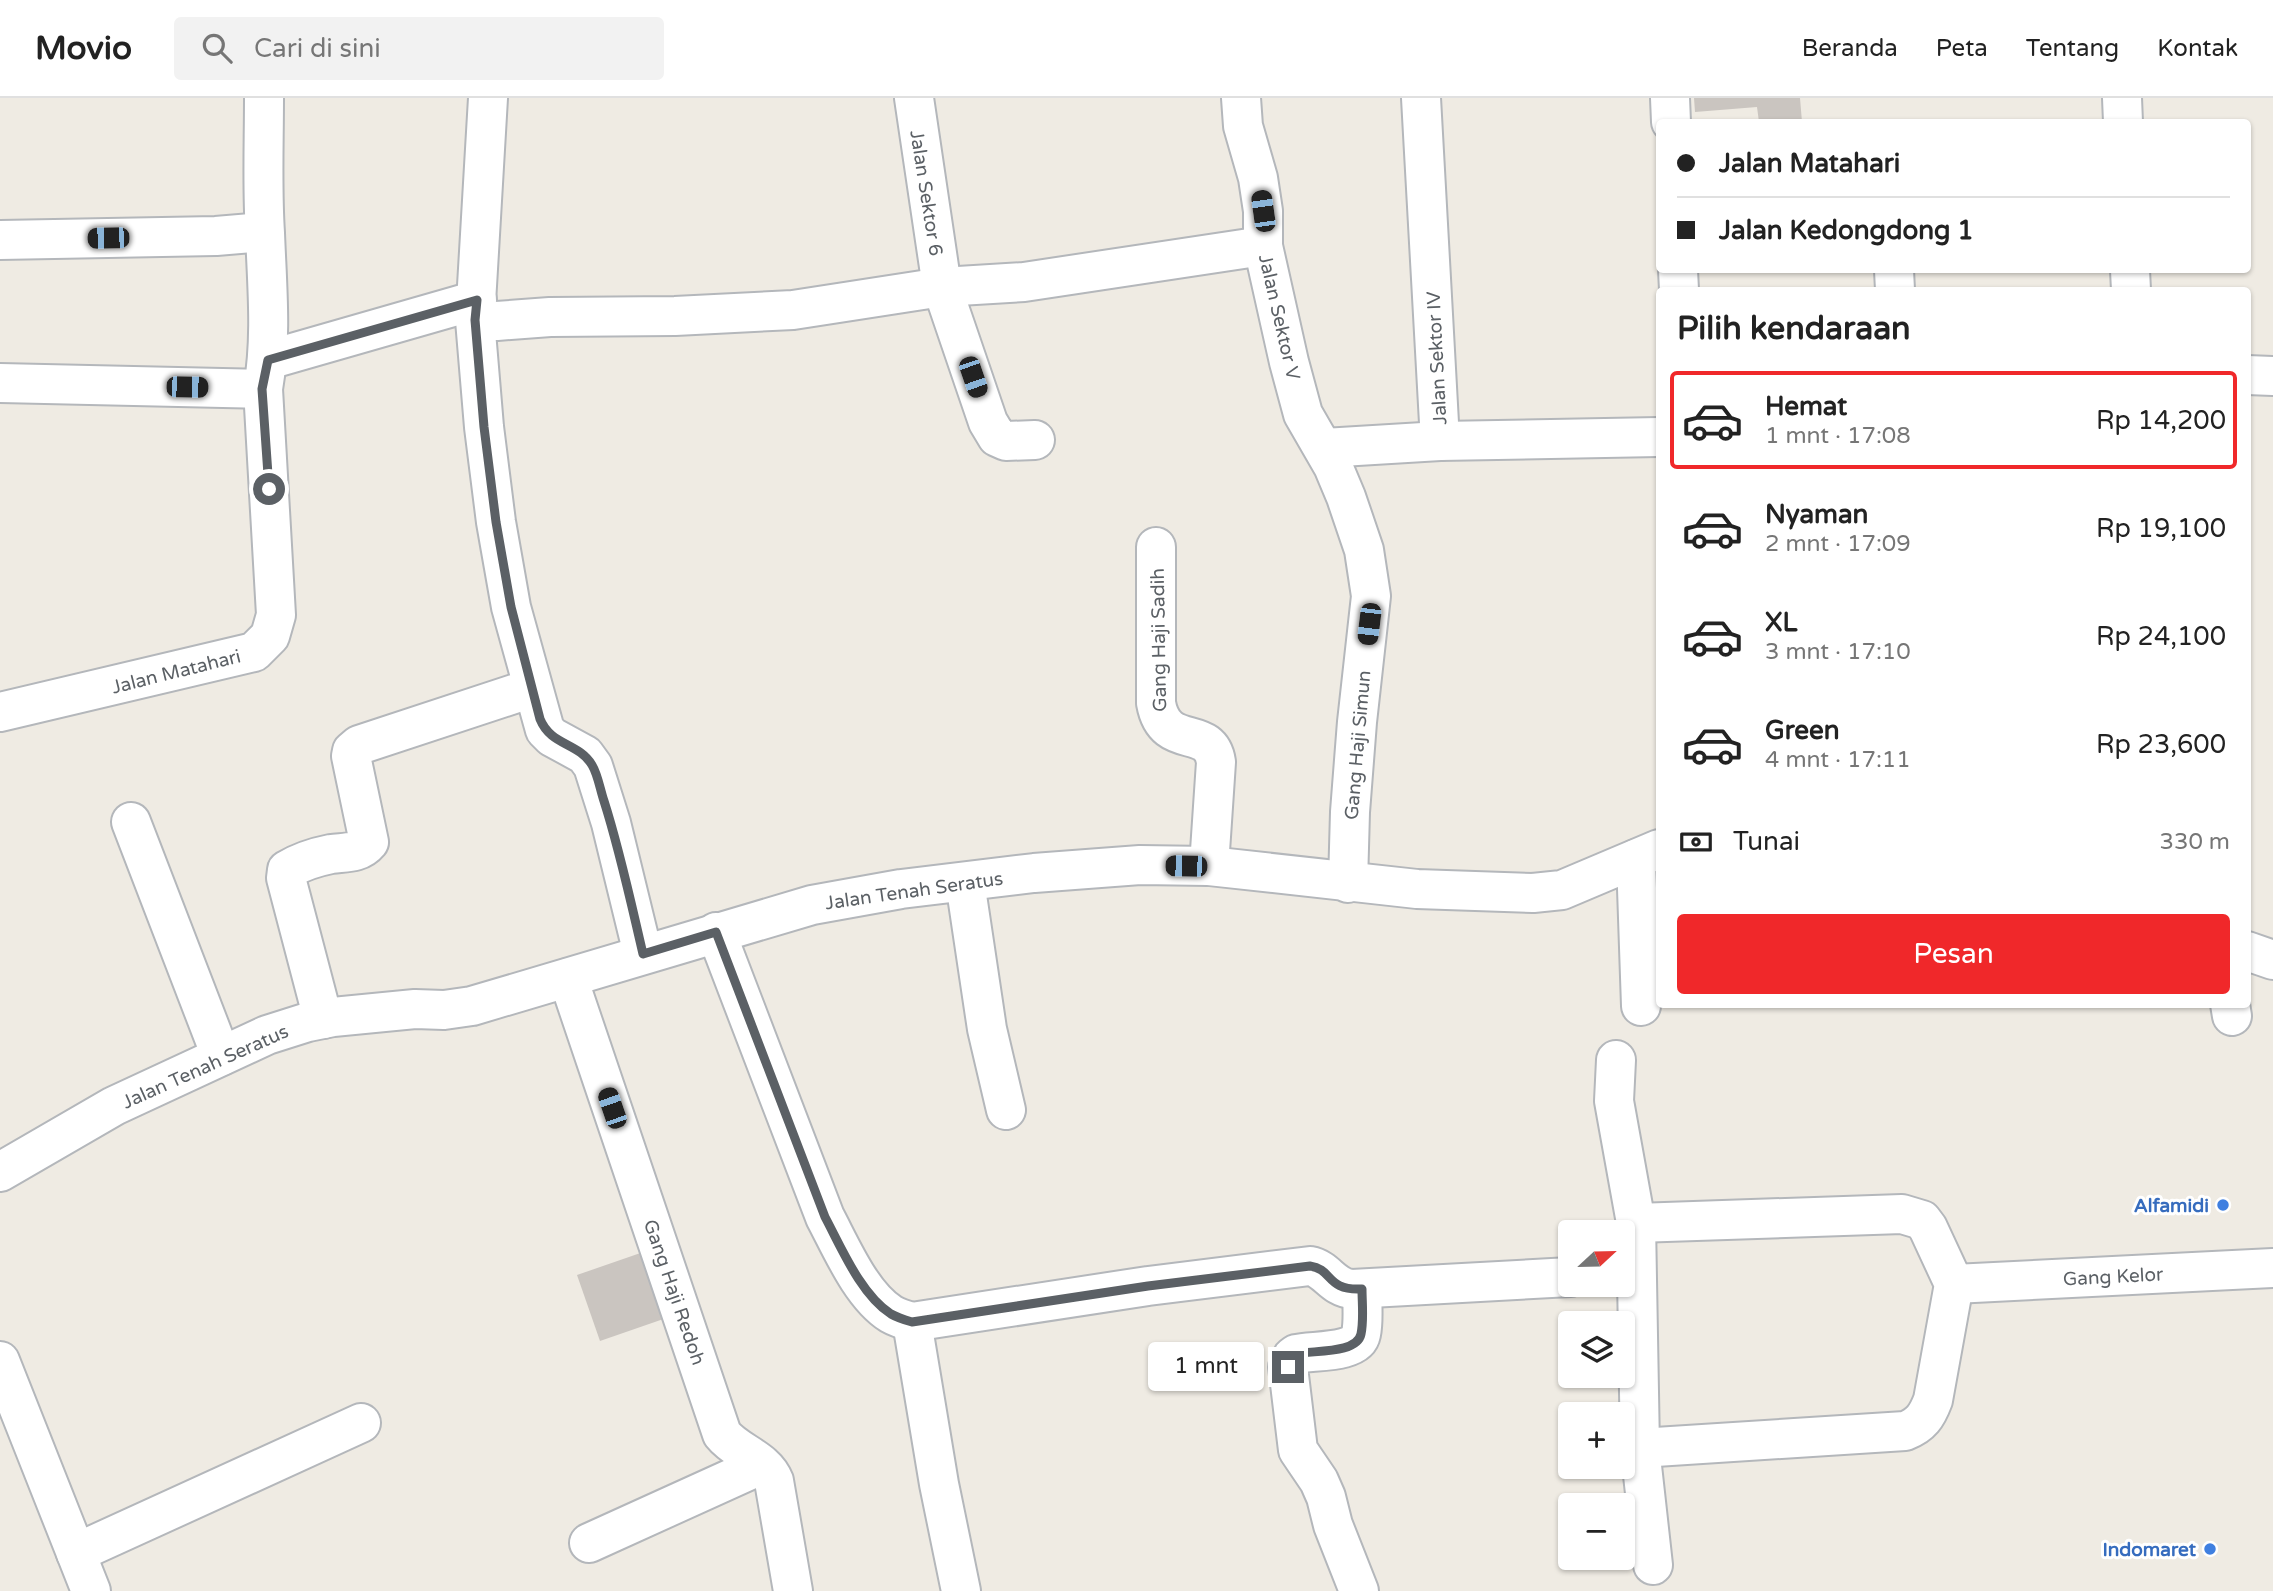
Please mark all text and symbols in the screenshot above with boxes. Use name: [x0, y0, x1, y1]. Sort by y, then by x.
search box: [174, 17, 664, 80]
text: Movio: [35, 29, 132, 68]
icon: search: [198, 29, 236, 67]
text: Cari di sini: [254, 33, 381, 64]
text: Beranda: [1802, 34, 1898, 63]
text: Peta: [1936, 34, 1988, 63]
text: Tentang: [2026, 34, 2119, 63]
text: Kontak: [2157, 34, 2238, 63]
street label: Jalan Sektor 6: [905, 129, 947, 258]
text: Jalan Matahari: [1719, 148, 1900, 179]
car: [1250, 189, 1277, 233]
text: Jalan Kedongdong 1: [1719, 215, 1974, 246]
car: [87, 227, 130, 249]
street label: Jalan Sektor V: [1254, 252, 1304, 382]
street label: Jalan Sektor IV: [1423, 291, 1451, 425]
text: Pilih kendaraan: [1677, 310, 1911, 348]
car: [957, 354, 990, 400]
car: [166, 376, 209, 398]
icon: car: [1681, 389, 1744, 452]
text: Hemat: [1765, 391, 1847, 422]
text: Rp 14,200: [2096, 405, 2226, 436]
text: 1 mnt · 17:08: [1765, 422, 1911, 450]
route start: [253, 473, 285, 505]
icon: car: [1681, 497, 1744, 560]
text: Nyaman: [1765, 499, 1868, 530]
text: Rp 19,100: [2096, 513, 2226, 544]
text: 2 mnt · 17:09: [1765, 530, 1911, 558]
street label: Gang Haji Sadih: [1147, 568, 1171, 712]
car: [1357, 602, 1382, 646]
icon: car: [1681, 605, 1744, 668]
text: XL: [1765, 607, 1797, 638]
text: Rp 24,100: [2096, 621, 2226, 652]
text: 3 mnt · 17:10: [1765, 638, 1911, 666]
street label: Jalan Matahari: [109, 645, 243, 699]
street label: Gang Haji Simun: [1341, 669, 1375, 821]
icon: car: [1681, 713, 1744, 776]
text: Green: [1765, 715, 1840, 746]
text: Rp 23,600: [2096, 729, 2226, 760]
text: 4 mnt · 17:11: [1765, 746, 1911, 774]
icon: cash: [1677, 823, 1715, 861]
text: Tunai: [1733, 826, 1800, 857]
text: 330 m: [2160, 828, 2230, 856]
car: [1165, 855, 1208, 877]
street label: Jalan Tenah Seratus: [824, 868, 1005, 914]
button: Pesan: [1677, 914, 2230, 994]
street label: Jalan Tenah Seratus: [119, 1020, 292, 1113]
car: [596, 1085, 629, 1131]
place label: Alfamidi: [2134, 1195, 2209, 1217]
marker: Alfamidi: [2215, 1197, 2231, 1213]
street label: Gang Haji Redoh: [639, 1217, 709, 1368]
north arrow: [1558, 1220, 1634, 1297]
map controls: [1558, 1220, 1635, 1570]
street label: Gang Kelor: [2062, 1263, 2165, 1291]
button: layers: [1558, 1311, 1635, 1388]
callout: 1 mnt: [1148, 1342, 1264, 1392]
route end: [1272, 1351, 1304, 1383]
text: 1 mnt: [1174, 1352, 1238, 1380]
button: +: [1558, 1402, 1635, 1479]
button: −: [1558, 1493, 1635, 1570]
place label: Indomaret: [2103, 1539, 2197, 1561]
marker: Indomaret: [2202, 1541, 2218, 1557]

